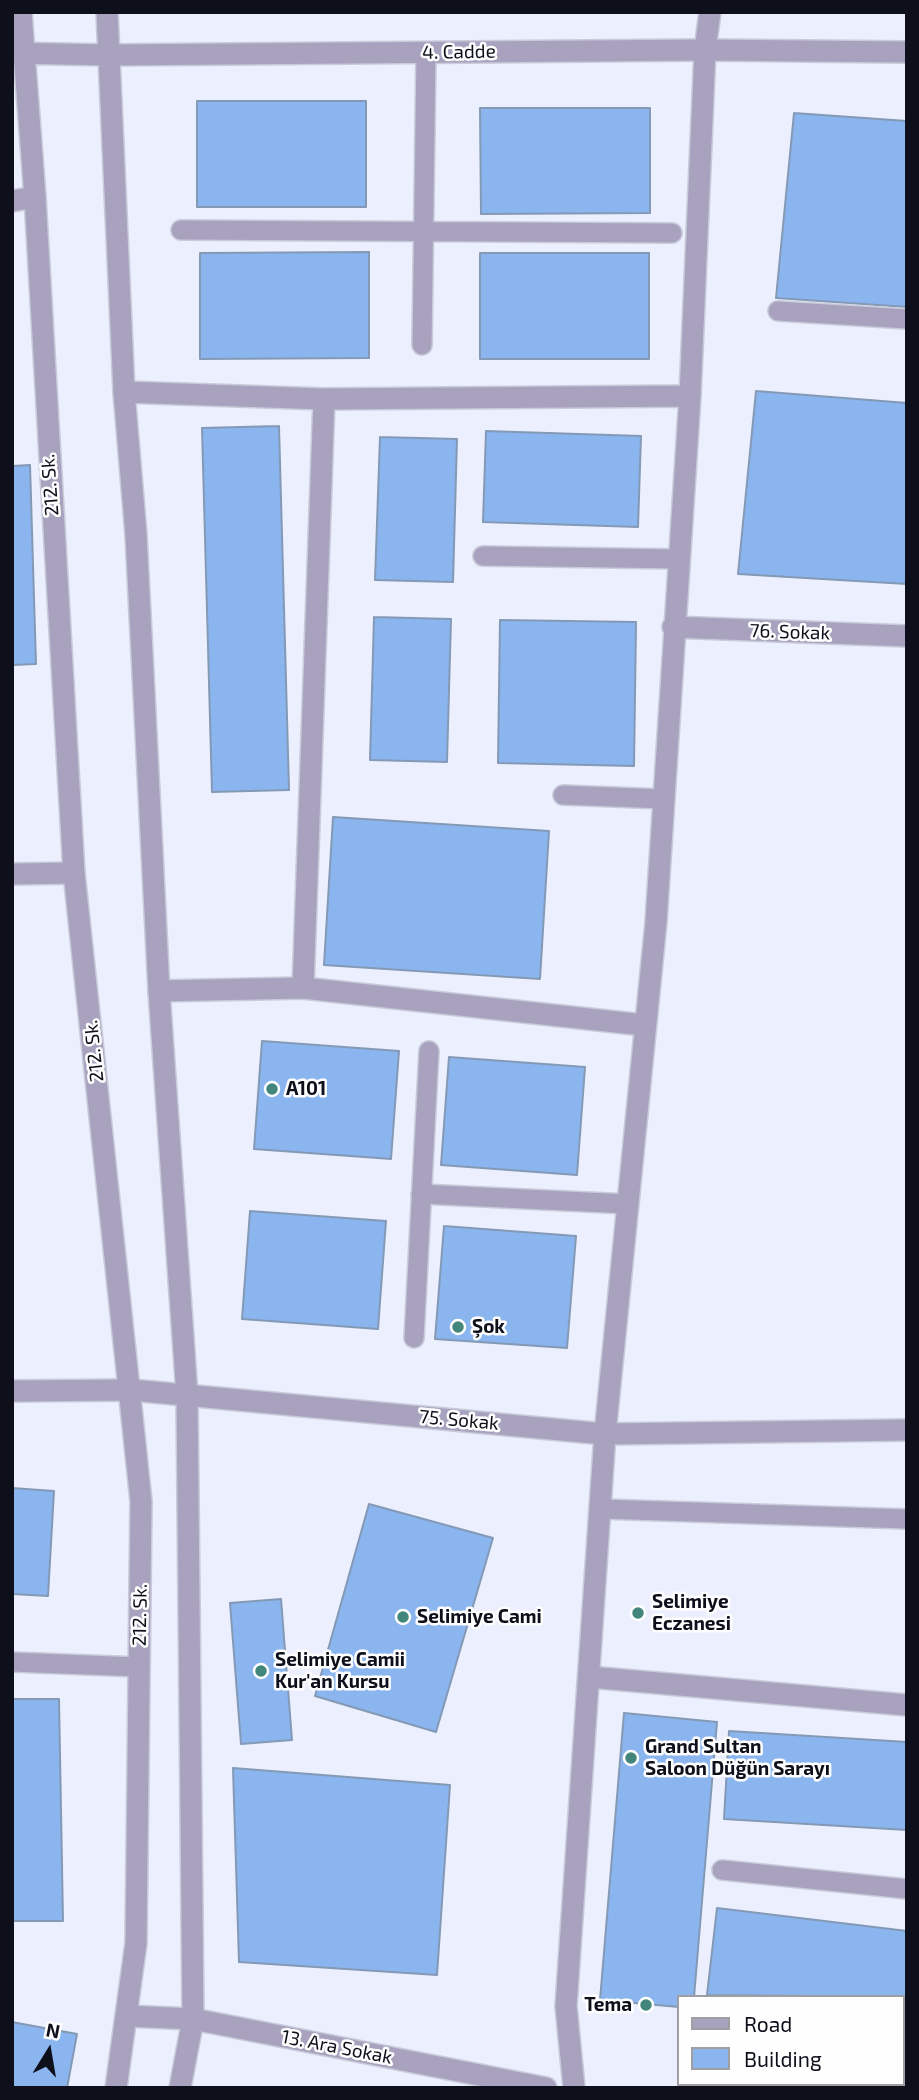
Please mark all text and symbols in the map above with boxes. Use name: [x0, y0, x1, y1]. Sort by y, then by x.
street label: 4. Cadde: [422, 40, 496, 64]
street label: 212. Sk.: [36, 453, 64, 517]
street label: 76. Sokak: [749, 619, 831, 645]
street label: 212. Sk.: [79, 1019, 109, 1083]
place label: A101: [286, 1078, 326, 1100]
marker: A101: [264, 1081, 280, 1097]
place label: Şok: [472, 1316, 505, 1338]
marker: Şok: [450, 1319, 466, 1335]
street label: 75. Sokak: [418, 1405, 500, 1435]
street label: 212. Sk.: [128, 1584, 152, 1646]
place label: Selimiye Eczanesi: [652, 1591, 731, 1635]
marker: Selimiye Eczanesi: [630, 1605, 646, 1621]
place label: Selimiye Cami: [417, 1606, 542, 1628]
marker: Selimiye Cami: [395, 1609, 411, 1625]
place label: Selimiye Camii Kur'an Kursu: [275, 1649, 405, 1693]
marker: Selimiye Camii Kur'an Kursu: [253, 1663, 269, 1679]
place label: Grand Sultan Saloon Düğün Sarayı: [645, 1736, 830, 1780]
marker: Grand Sultan Saloon Düğün Sarayı: [623, 1750, 639, 1766]
place label: Tema: [584, 1994, 632, 2016]
legend: [678, 1995, 905, 2086]
marker: Tema: [638, 1997, 654, 2013]
text: Road: [744, 2011, 792, 2036]
north arrow: [14, 2016, 84, 2086]
text: N: [44, 2017, 62, 2042]
street label: 13. Ara Sokak: [280, 2025, 394, 2069]
text: Building: [744, 2046, 822, 2071]

